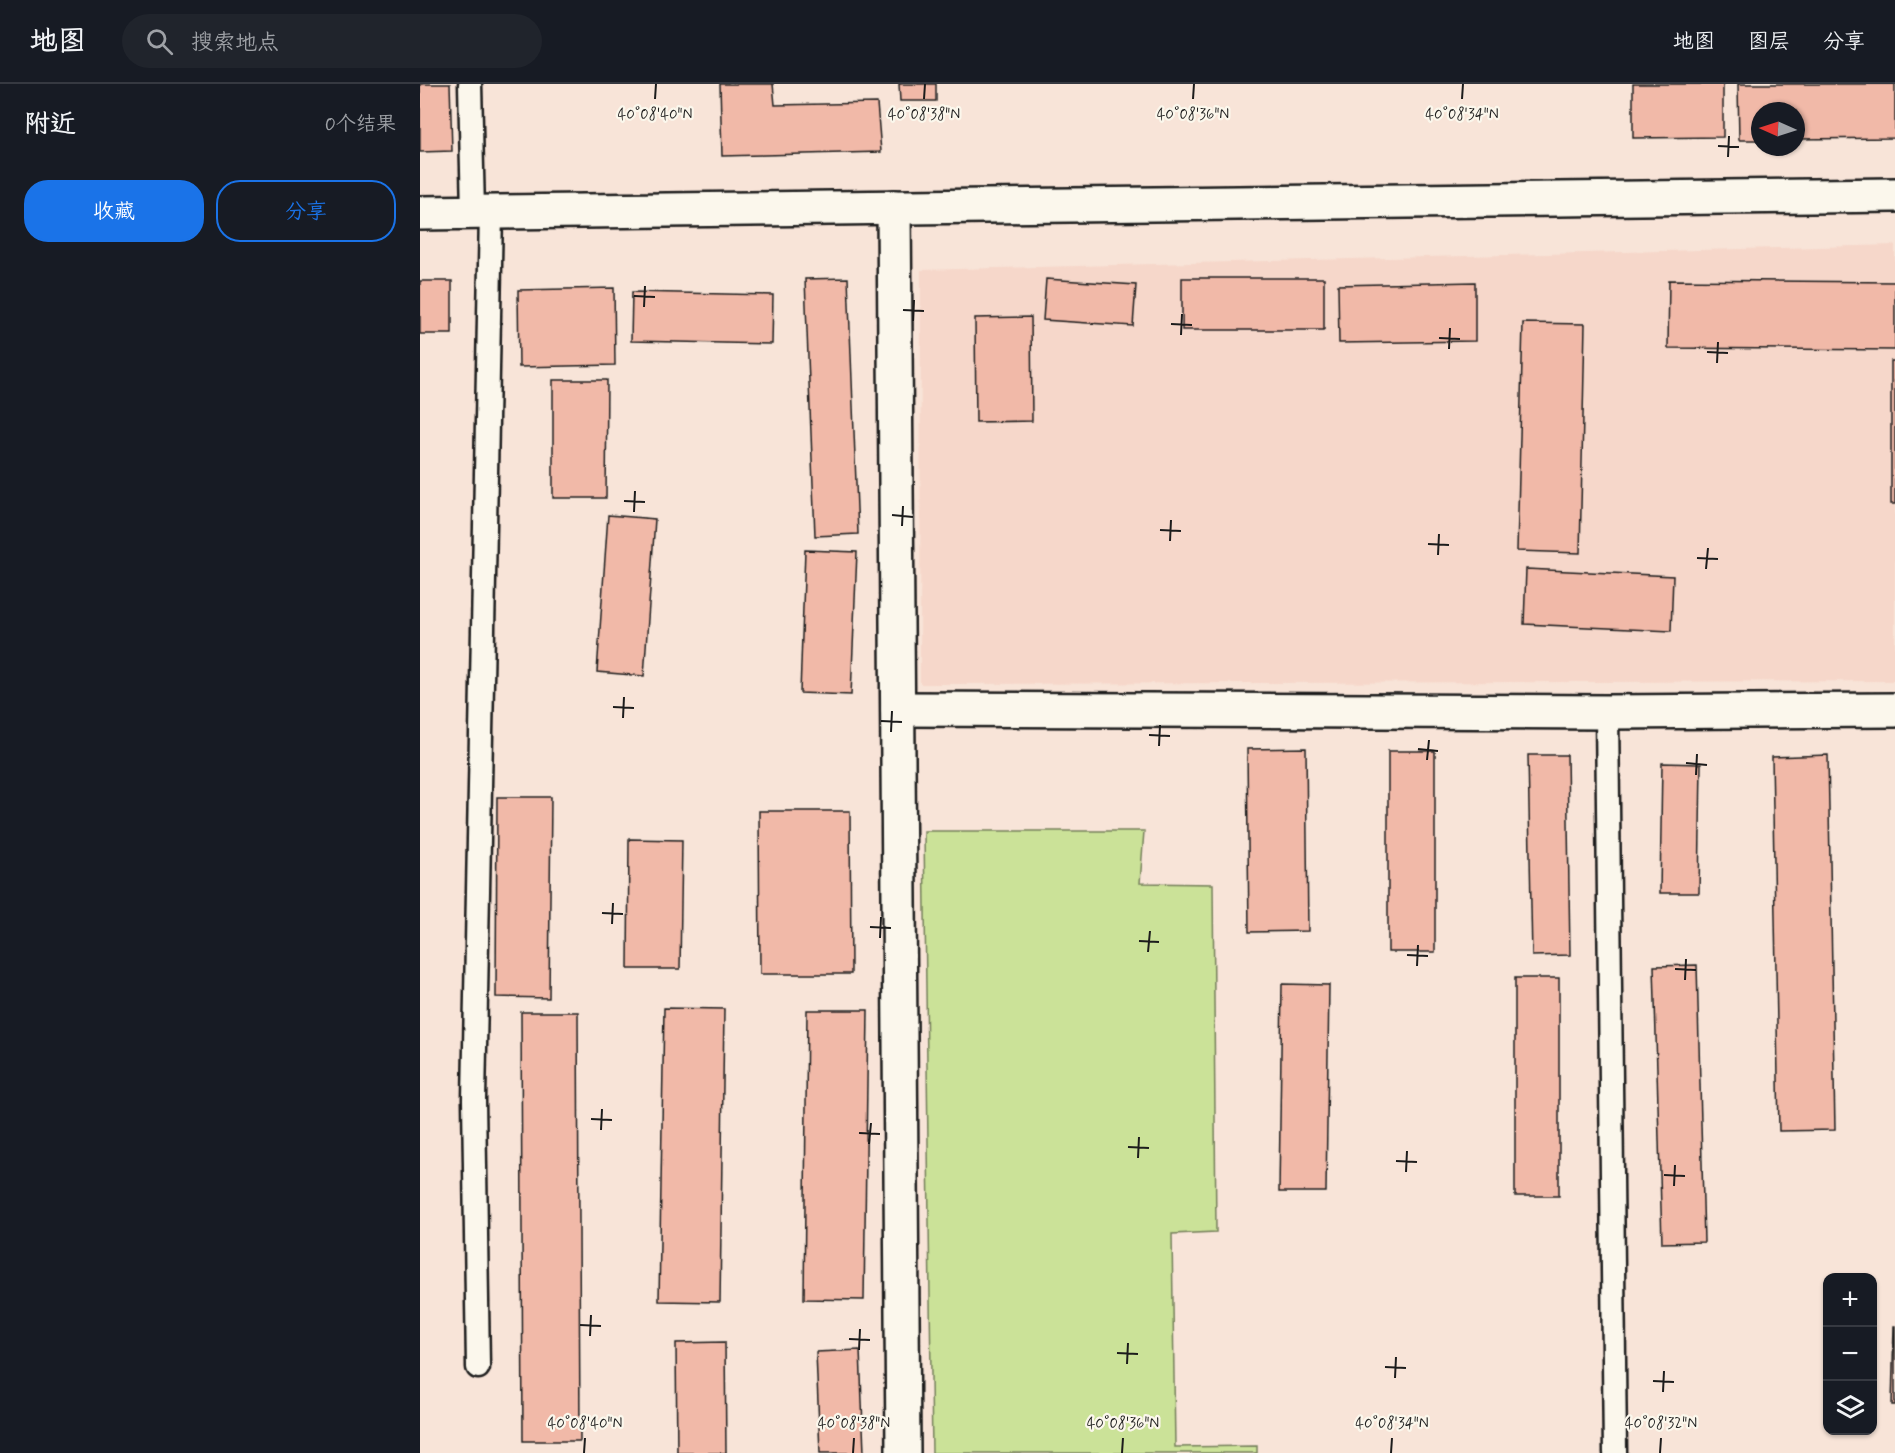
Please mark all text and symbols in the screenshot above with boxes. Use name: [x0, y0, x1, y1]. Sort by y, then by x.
search box: [122, 14, 542, 68]
text: 地图: [30, 24, 86, 61]
icon: search: [143, 25, 176, 58]
text: 地图: [1673, 28, 1715, 56]
text: 图层: [1748, 28, 1790, 56]
text: 分享: [1823, 28, 1865, 56]
text: 搜索地点: [191, 29, 279, 57]
north arrow: [1751, 102, 1805, 156]
text: 40°08'40"N: [618, 105, 692, 125]
text: 40°08'38"N: [888, 105, 960, 125]
text: 40°08'36"N: [1157, 105, 1229, 125]
text: 40°08'34"N: [1425, 105, 1499, 125]
text: 附近: [24, 108, 76, 142]
text: 0个结果: [325, 111, 396, 138]
button: 收藏: [24, 180, 204, 242]
button: 分享: [216, 180, 396, 242]
map controls: [1823, 1273, 1877, 1435]
button: +: [1823, 1273, 1877, 1327]
button: −: [1823, 1327, 1877, 1381]
button: layers: [1823, 1381, 1877, 1435]
text: 40°08'40"N: [548, 1414, 622, 1434]
text: 40°08'38"N: [818, 1414, 890, 1434]
text: 40°08'36"N: [1087, 1414, 1159, 1434]
text: 40°08'34"N: [1355, 1414, 1429, 1434]
text: 40°08'32"N: [1625, 1414, 1697, 1434]

